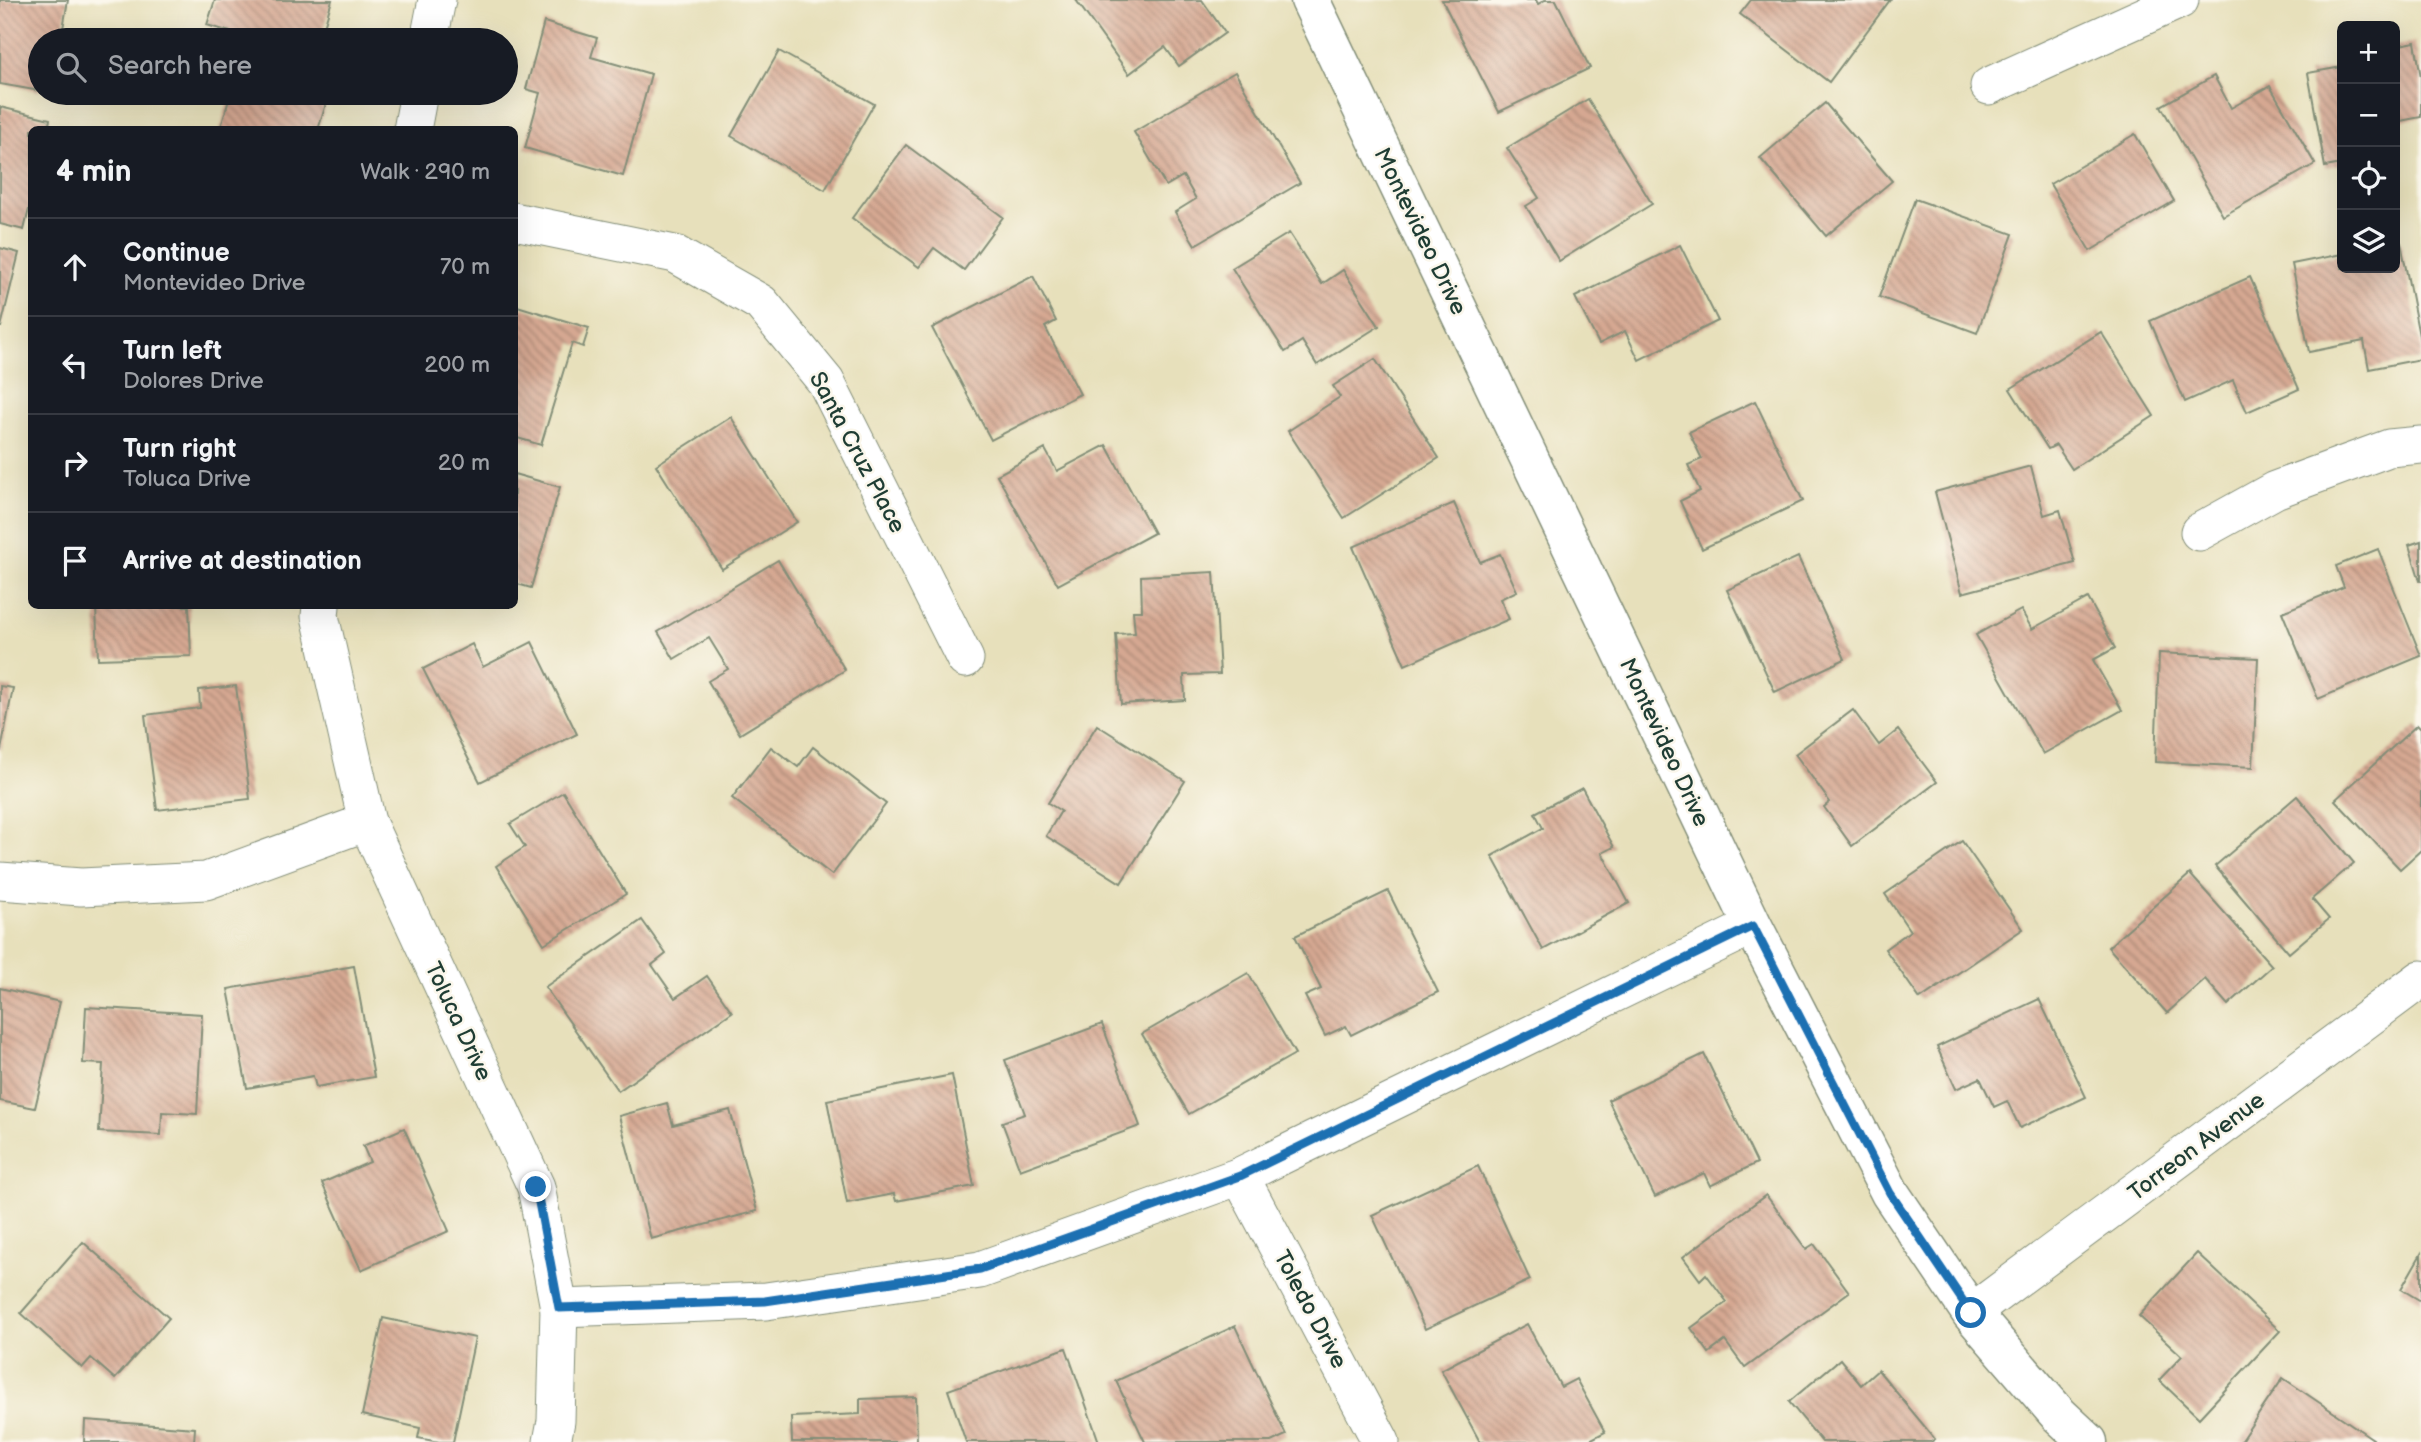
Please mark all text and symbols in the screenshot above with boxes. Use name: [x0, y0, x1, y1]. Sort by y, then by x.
map controls: [2337, 21, 2400, 273]
button: +: [2337, 21, 2400, 84]
search box: [28, 28, 518, 105]
icon: search: [52, 48, 90, 86]
text: Search here: [108, 51, 252, 82]
button: −: [2337, 84, 2400, 147]
street label: Montevideo Drive: [1368, 143, 1473, 320]
button: locate: [2337, 147, 2400, 210]
text: 4 min: [56, 154, 131, 190]
text: Walk · 290 m: [360, 158, 490, 186]
button: layers: [2337, 210, 2400, 273]
text: Continue: [123, 238, 230, 269]
icon: ahead: [56, 248, 94, 286]
text: 70 m: [440, 253, 490, 281]
text: Montevideo Drive: [123, 269, 305, 297]
text: Turn left: [123, 336, 222, 367]
icon: left: [56, 346, 94, 384]
text: 200 m: [424, 351, 490, 379]
text: Dolores Drive: [123, 367, 264, 395]
street label: Santa Cruz Place: [803, 367, 911, 538]
text: Turn right: [123, 434, 236, 465]
icon: right: [56, 444, 94, 482]
text: 20 m: [438, 449, 490, 477]
text: Toluca Drive: [123, 465, 251, 493]
icon: arrive: [56, 542, 94, 580]
text: Arrive at destination: [123, 546, 362, 577]
street label: Montevideo Drive: [1613, 654, 1715, 831]
street label: Toluca Drive: [418, 958, 498, 1085]
street label: Torreon Avenue: [2123, 1086, 2270, 1207]
route end: [520, 1171, 551, 1202]
street label: Toledo Drive: [1267, 1246, 1353, 1373]
route start: [1955, 1297, 1986, 1328]

